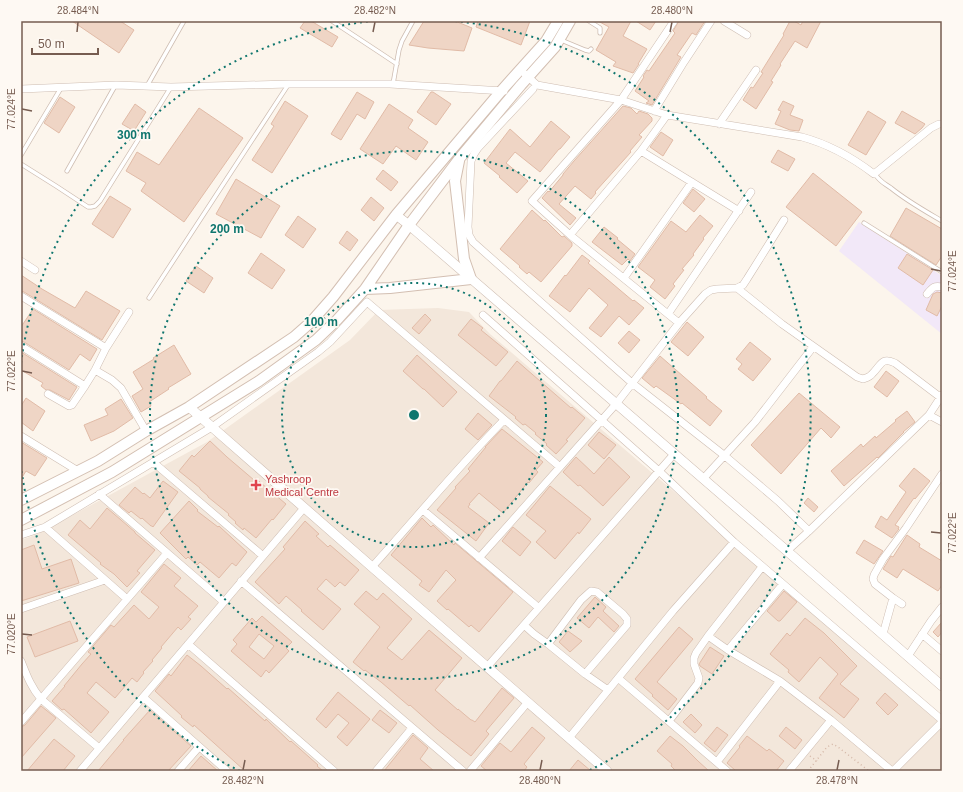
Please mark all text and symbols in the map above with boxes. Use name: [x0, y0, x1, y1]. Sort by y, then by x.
text: 28.484°N: [57, 5, 99, 16]
text: 28.482°N: [354, 5, 396, 16]
text: 28.480°N: [651, 5, 693, 16]
scale bar: [32, 30, 98, 56]
text: 50 m: [38, 37, 65, 51]
text: 77.024°E: [6, 88, 17, 130]
text: 300 m: [117, 128, 151, 142]
text: 200 m: [210, 222, 244, 236]
text: 77.024°E: [947, 250, 958, 292]
text: 100 m: [304, 315, 338, 329]
text: 77.022°E: [6, 350, 17, 392]
centre of rings: [407, 408, 421, 422]
place label: Yashroop Medical Centre: [265, 473, 339, 498]
marker: Yashroop Medical Centre: [250, 479, 262, 491]
text: 77.022°E: [947, 512, 958, 554]
text: 77.020°E: [6, 613, 17, 655]
text: 28.482°N: [222, 775, 264, 786]
text: 28.480°N: [519, 775, 561, 786]
text: 28.478°N: [816, 775, 858, 786]

